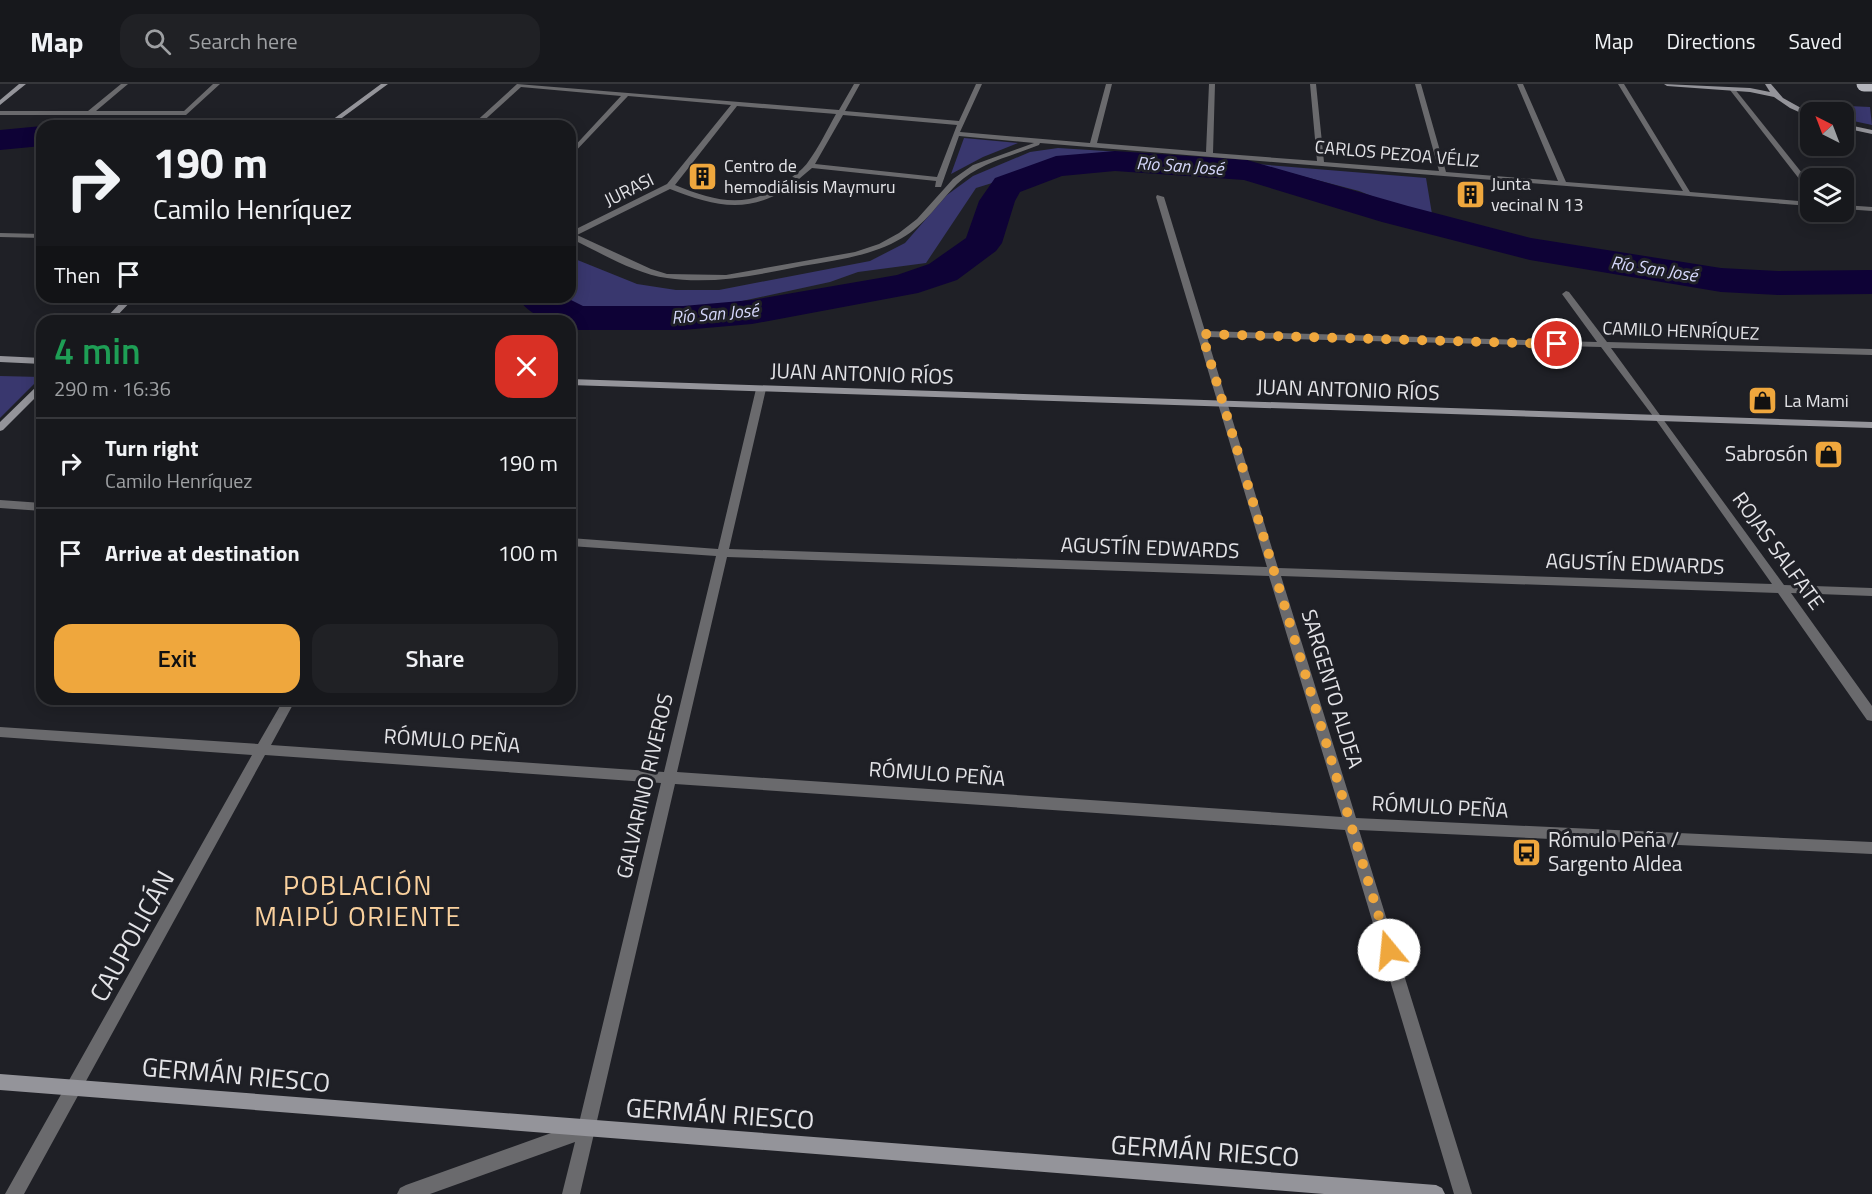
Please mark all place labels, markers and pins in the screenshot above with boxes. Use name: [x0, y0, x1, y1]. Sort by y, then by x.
place label: Centro de hemodiálisis Maymuru: [724, 152, 896, 200]
building icon: Centro de hemodiálisis Maymuru: [687, 160, 719, 192]
place label: Junta vecinal N 13: [1491, 170, 1583, 218]
building icon: Junta vecinal N 13: [1454, 178, 1486, 210]
pin: [1531, 318, 1582, 369]
shop icon: La Mami: [1747, 385, 1779, 417]
place label: La Mami: [1784, 387, 1849, 414]
place label: Sabrosón: [1725, 437, 1808, 469]
shop icon: Sabrosón: [1813, 438, 1845, 470]
place label: Rómulo Peña / Sargento Aldea: [1548, 823, 1683, 879]
bus stop icon: Rómulo Peña / Sargento Aldea: [1511, 836, 1543, 868]

